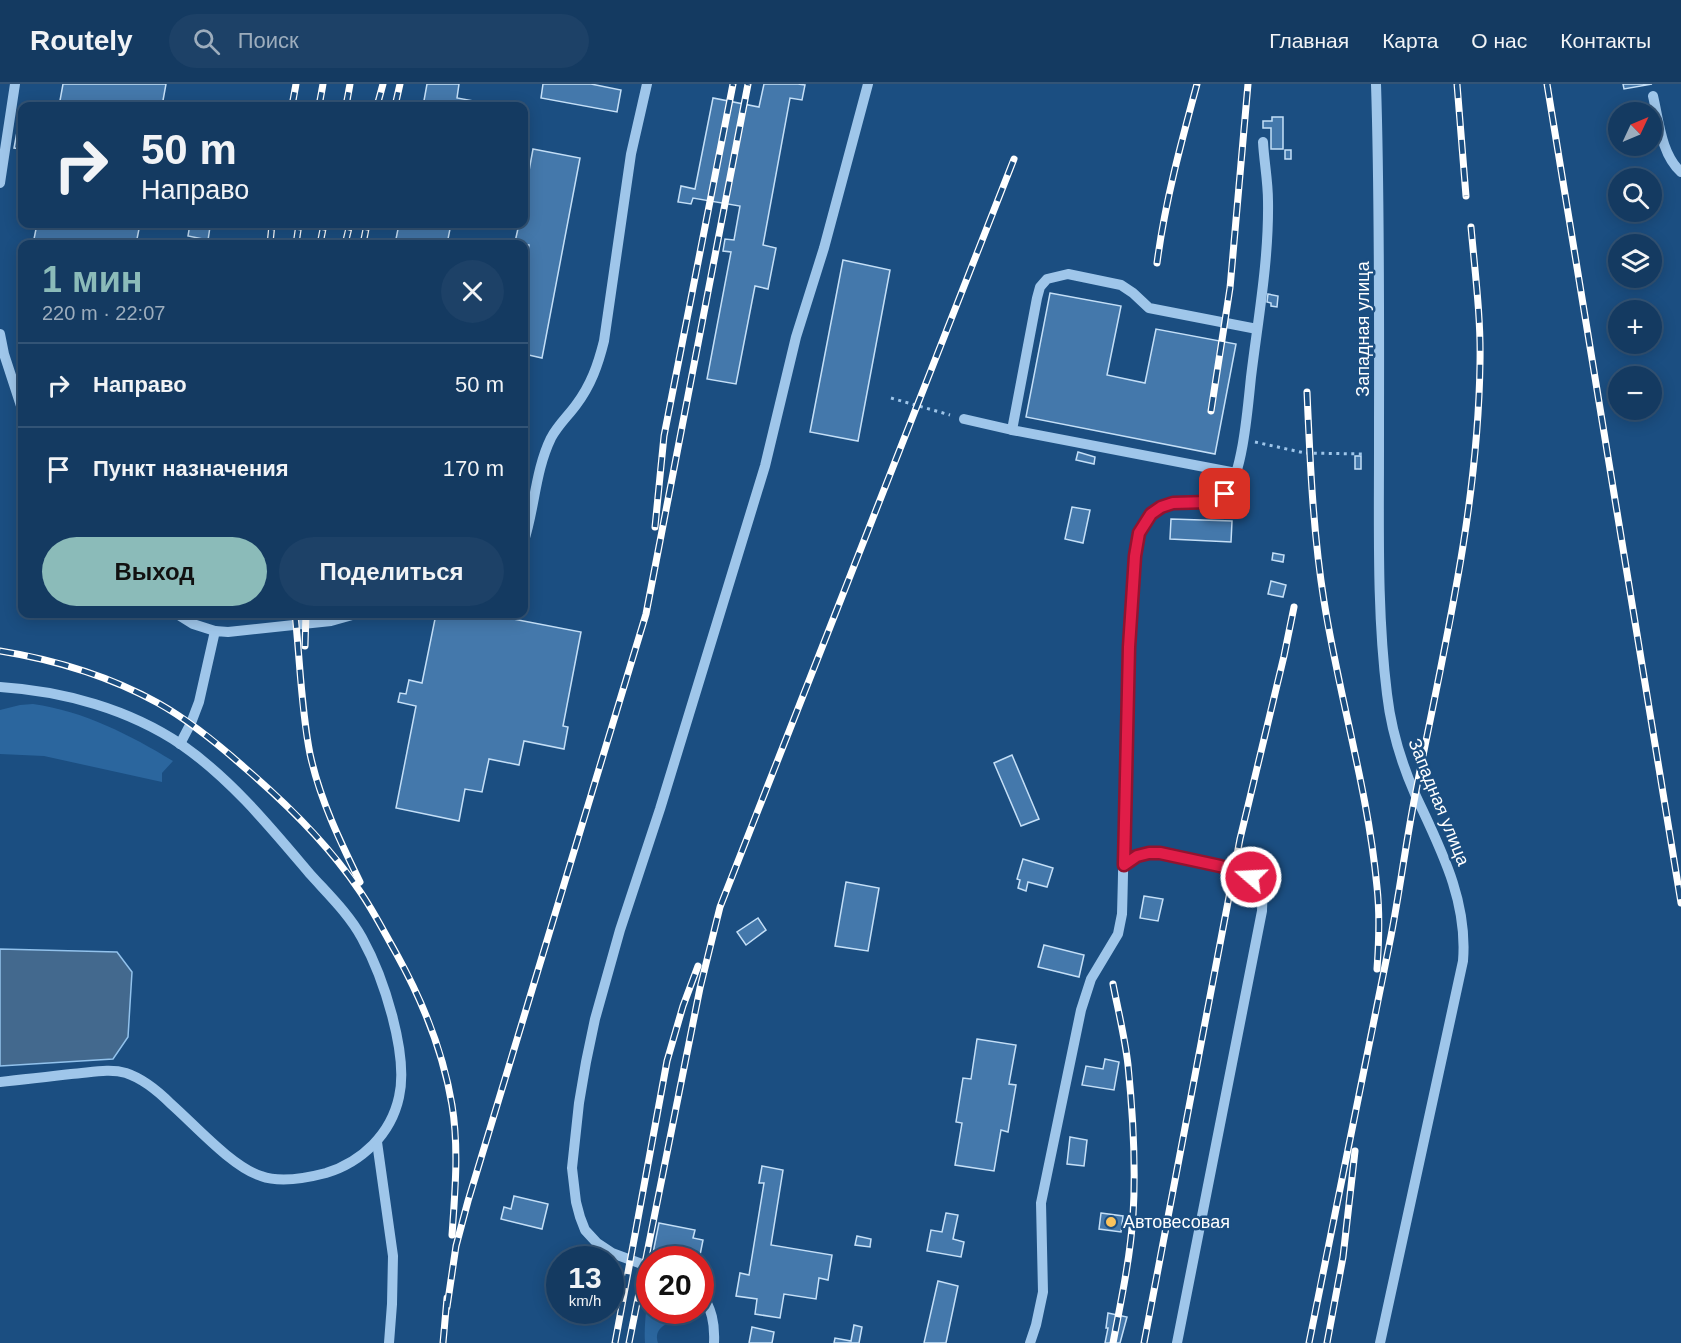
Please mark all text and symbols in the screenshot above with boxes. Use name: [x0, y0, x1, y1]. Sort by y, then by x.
search box: [169, 14, 589, 68]
text: Routely: [30, 25, 133, 56]
icon: search: [190, 25, 223, 58]
text: Поиск: [238, 28, 299, 53]
text: Главная: [1269, 29, 1349, 52]
text: Карта: [1382, 29, 1438, 52]
text: О нас: [1471, 29, 1527, 52]
text: Контакты: [1560, 29, 1651, 52]
north arrow: [1608, 102, 1662, 156]
map controls: [1608, 102, 1662, 420]
icon: right: [42, 126, 120, 204]
text: 50 m: [141, 126, 237, 173]
button: search: [1608, 168, 1662, 222]
text: Направо: [141, 175, 249, 205]
button: layers: [1608, 234, 1662, 288]
text: 1 мин: [42, 259, 143, 300]
button: close: [441, 260, 504, 323]
street label: Западная улица: [1353, 260, 1373, 397]
button: +: [1608, 300, 1662, 354]
text: 220 m · 22:07: [42, 302, 165, 324]
button: −: [1608, 366, 1662, 420]
icon: right: [42, 369, 75, 402]
text: Направо: [93, 372, 187, 397]
text: 50 m: [455, 372, 504, 397]
icon: arrive: [42, 453, 75, 486]
text: Пункт назначения: [93, 456, 289, 481]
text: 170 m: [443, 456, 504, 481]
pin: [1199, 468, 1250, 519]
icon: arrive: [1208, 477, 1241, 510]
button: Выход: [42, 537, 267, 606]
button: Поделиться: [279, 537, 504, 606]
street label: Западная улица: [1404, 736, 1474, 869]
position arrow: [1219, 845, 1283, 909]
place label: Автовесовая: [1123, 1212, 1230, 1232]
marker: Автовесовая: [1104, 1215, 1118, 1229]
speed limit sign: 20: [636, 1246, 714, 1324]
text: 13: [568, 1261, 602, 1294]
text: km/h: [569, 1292, 601, 1309]

